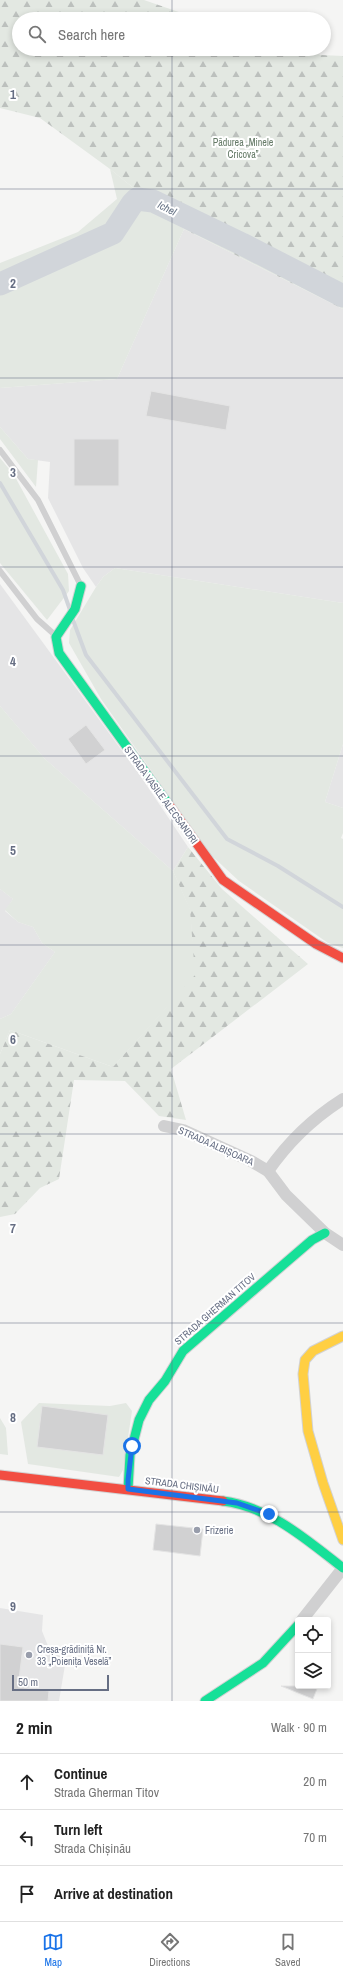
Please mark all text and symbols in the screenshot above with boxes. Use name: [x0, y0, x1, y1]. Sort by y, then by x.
search box: [12, 12, 331, 56]
icon: search: [26, 23, 48, 45]
text: Search here: [58, 24, 125, 45]
text: 1: [10, 86, 16, 103]
park label: Pădurea „Minele Cricova”: [213, 136, 274, 161]
water label: Ichel: [155, 197, 180, 219]
text: 2: [10, 275, 16, 292]
text: 3: [10, 464, 16, 481]
text: 4: [10, 653, 16, 670]
street label: STRADA VASILE ALECSANDRI: [121, 744, 201, 846]
text: 5: [10, 842, 16, 859]
text: 6: [10, 1031, 16, 1048]
street label: STRADA ALBIȘOARA: [176, 1124, 256, 1169]
text: 7: [10, 1220, 16, 1237]
street label: STRADA GHERMAN TITOV: [172, 1270, 259, 1348]
text: 8: [10, 1409, 16, 1426]
route start: [123, 1437, 141, 1455]
street label: STRADA CHIȘINĂU: [144, 1474, 220, 1496]
route end: [260, 1505, 278, 1523]
place label: Frizerie: [205, 1524, 234, 1537]
marker: Frizerie: [192, 1525, 202, 1535]
text: 9: [10, 1598, 16, 1615]
map controls: [295, 1617, 331, 1689]
button: locate: [295, 1617, 331, 1653]
place label: Creșa-grădiniță Nr. 33 „Poienița Veselă”: [37, 1643, 112, 1668]
marker: Creșa-grădiniță Nr. 33 „Poienița Veselă”: [24, 1650, 34, 1660]
button: layers: [295, 1653, 331, 1689]
scale bar: [12, 1673, 109, 1692]
text: 50 m: [18, 1675, 38, 1689]
text: 2 min: [16, 1716, 52, 1739]
text: Walk · 90 m: [271, 1719, 327, 1736]
text: Continue: [54, 1763, 107, 1784]
icon: ahead: [16, 1771, 38, 1793]
text: 20 m: [303, 1773, 327, 1790]
text: Strada Gherman Titov: [54, 1784, 159, 1801]
text: Turn left: [54, 1819, 102, 1840]
icon: left: [16, 1827, 38, 1849]
text: 70 m: [303, 1829, 327, 1846]
text: Strada Chișinău: [54, 1840, 131, 1857]
icon: arrive: [16, 1883, 38, 1905]
text: Arrive at destination: [54, 1883, 173, 1904]
tab: Map: [42, 1931, 64, 1969]
tab: Directions: [149, 1931, 190, 1969]
tab: Saved: [275, 1931, 301, 1969]

